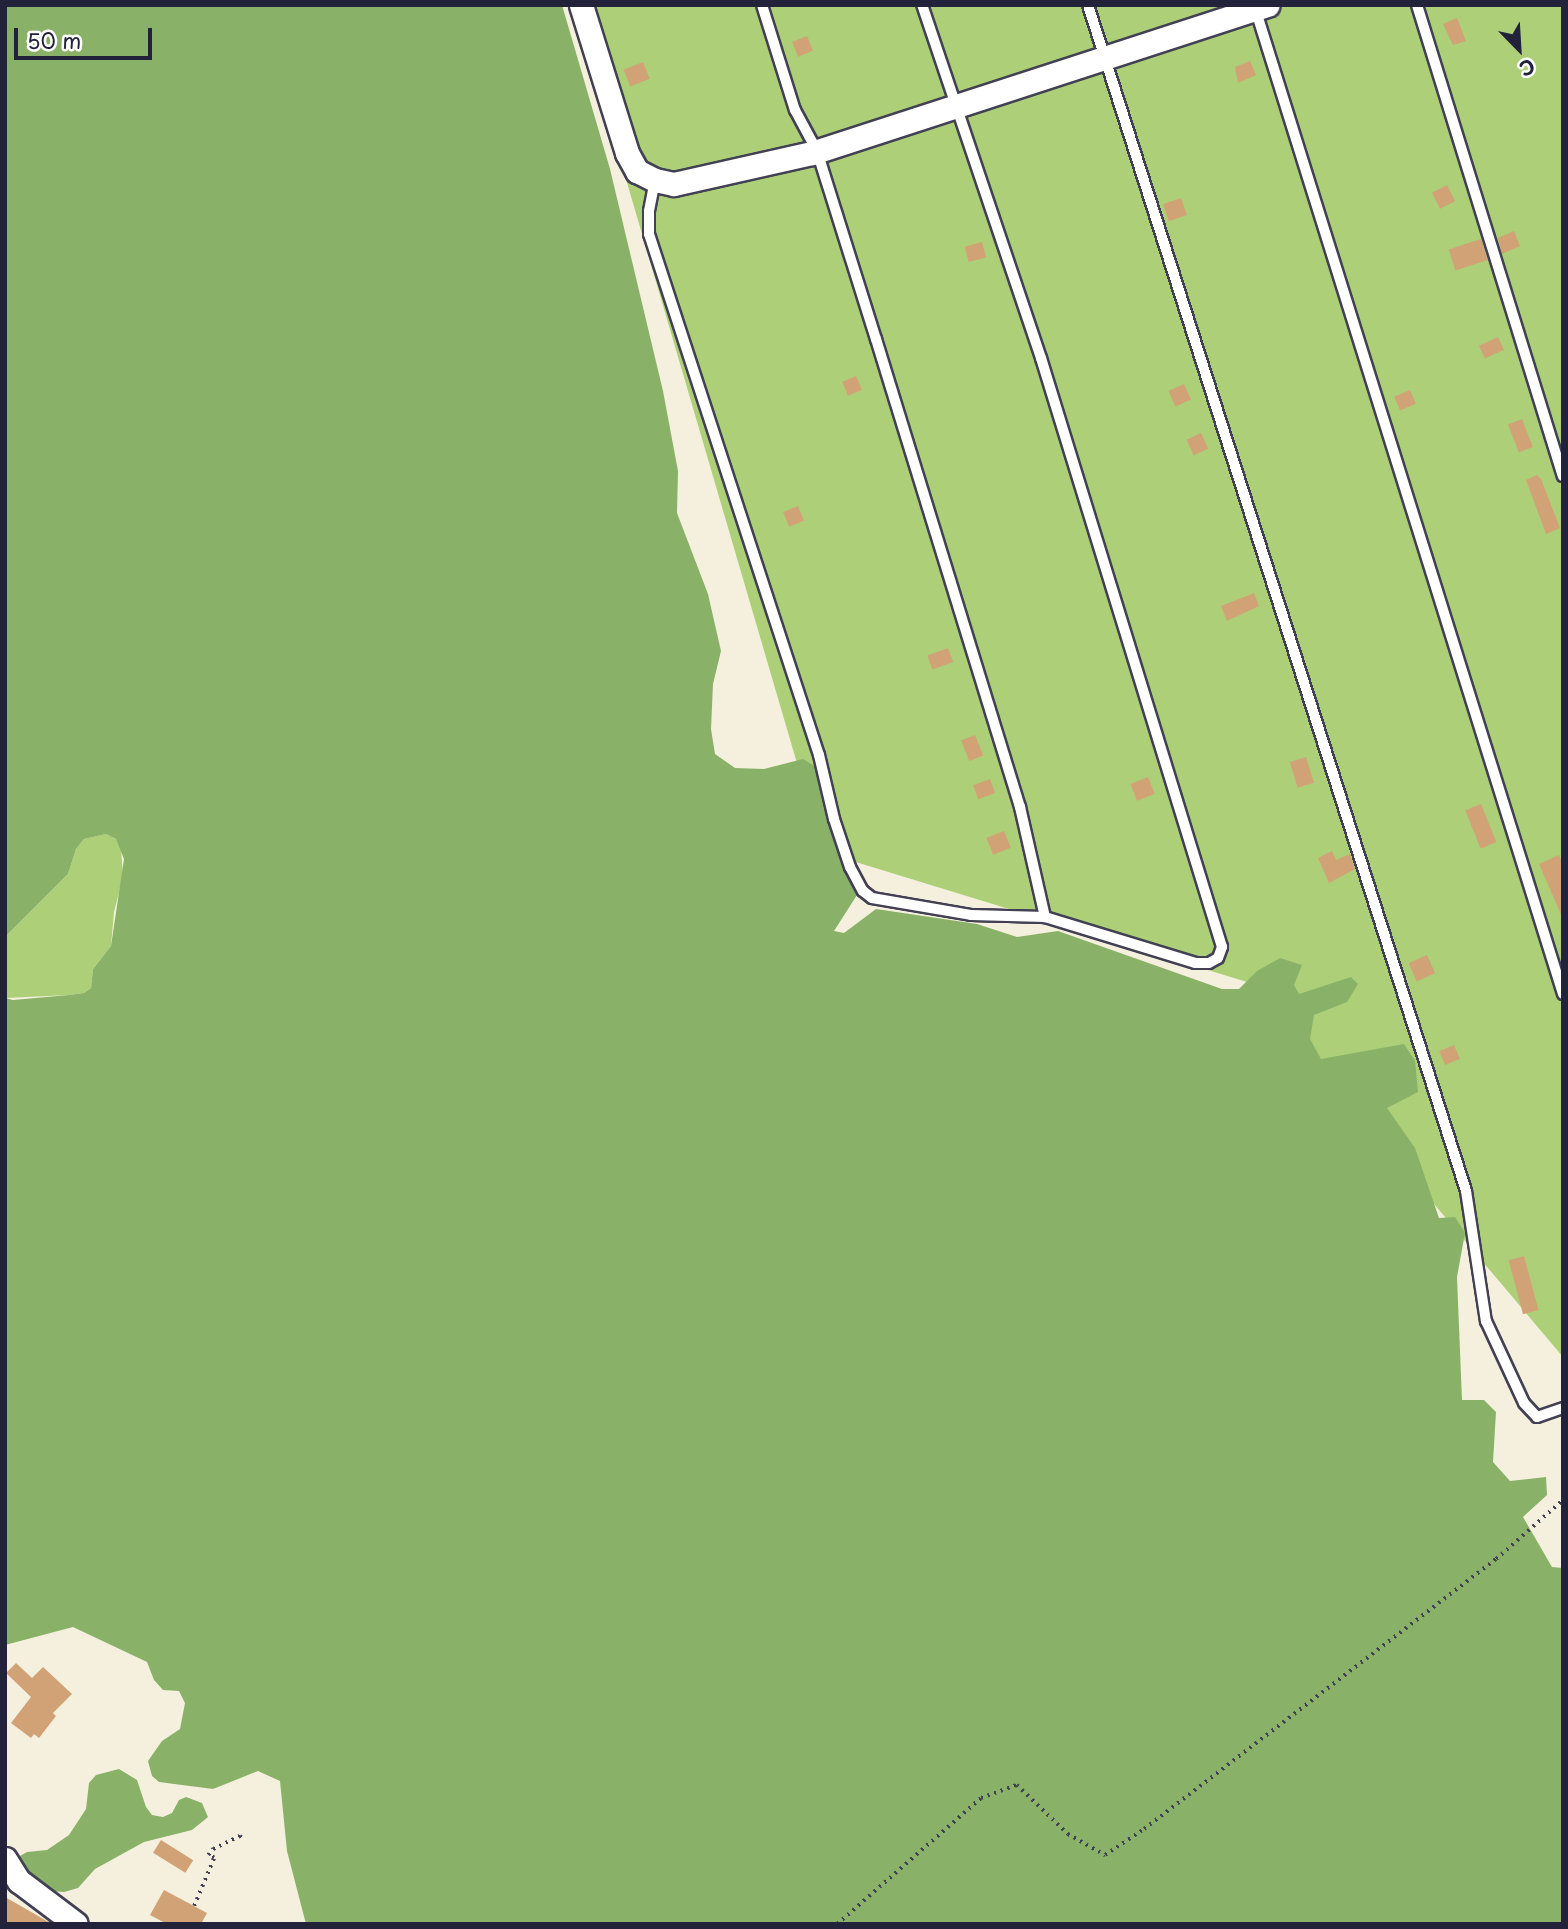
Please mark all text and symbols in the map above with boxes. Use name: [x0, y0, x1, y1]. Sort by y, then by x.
scale bar: [18, 14, 156, 58]
north arrow: [1484, 14, 1554, 84]
text: 50 m: [27, 24, 81, 56]
text: С: [1515, 52, 1540, 84]

